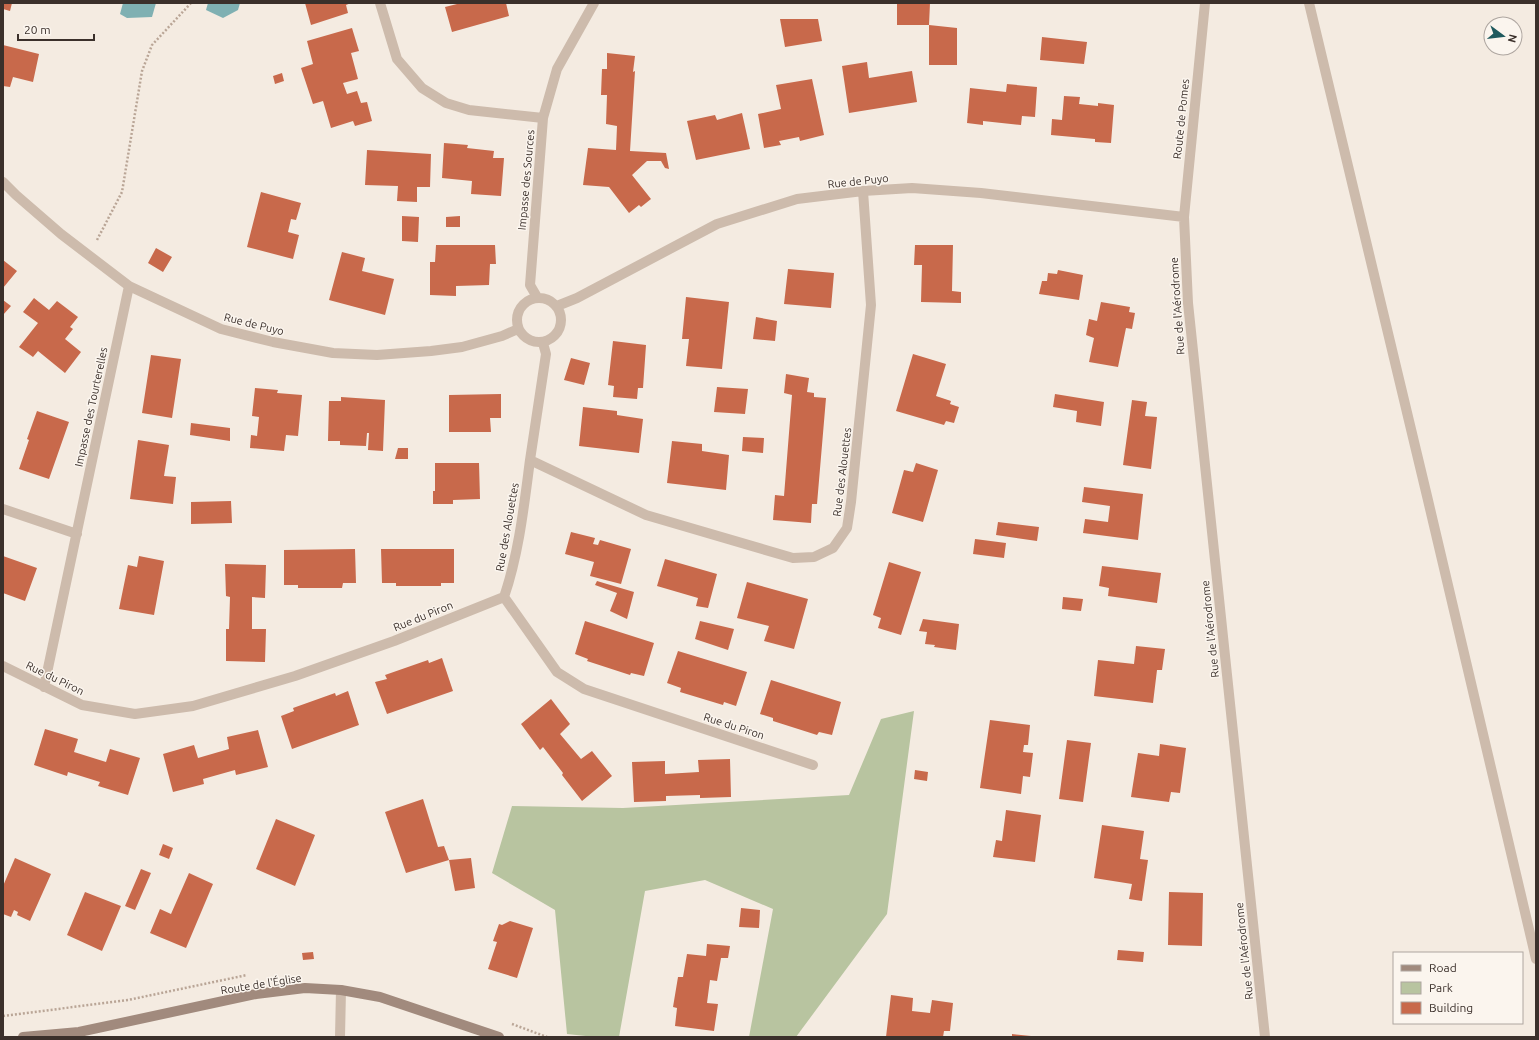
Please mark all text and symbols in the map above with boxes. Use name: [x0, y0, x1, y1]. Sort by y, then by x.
scale bar: [18, 16, 94, 42]
north arrow: [1483, 16, 1523, 56]
text: 20 m: [24, 23, 51, 36]
text: N: [1506, 33, 1520, 44]
street label: Route de Pomes: [1171, 78, 1191, 160]
street label: Impasse des Sources: [516, 129, 536, 231]
street label: Rue de Puyo: [827, 172, 889, 190]
street label: Rue de l'Aérodrome: [1168, 257, 1186, 355]
street label: Rue de Puyo: [223, 311, 285, 337]
street label: Impasse des Tourterelles: [72, 346, 110, 468]
street label: Rue des Alouettes: [831, 426, 853, 517]
street label: Rue des Alouettes: [493, 482, 521, 572]
street label: Rue de l'Aérodrome: [1199, 580, 1221, 678]
street label: Rue du Piron: [392, 599, 454, 633]
street label: Rue du Piron: [24, 659, 86, 697]
street label: Rue du Piron: [702, 711, 766, 741]
street label: Rue de l'Aérodrome: [1233, 902, 1255, 1000]
legend: [1393, 952, 1523, 1024]
text: Road: [1429, 961, 1457, 974]
street label: Route de l'Église: [220, 971, 302, 996]
text: Park: [1429, 981, 1453, 994]
text: Building: [1429, 1001, 1473, 1014]

